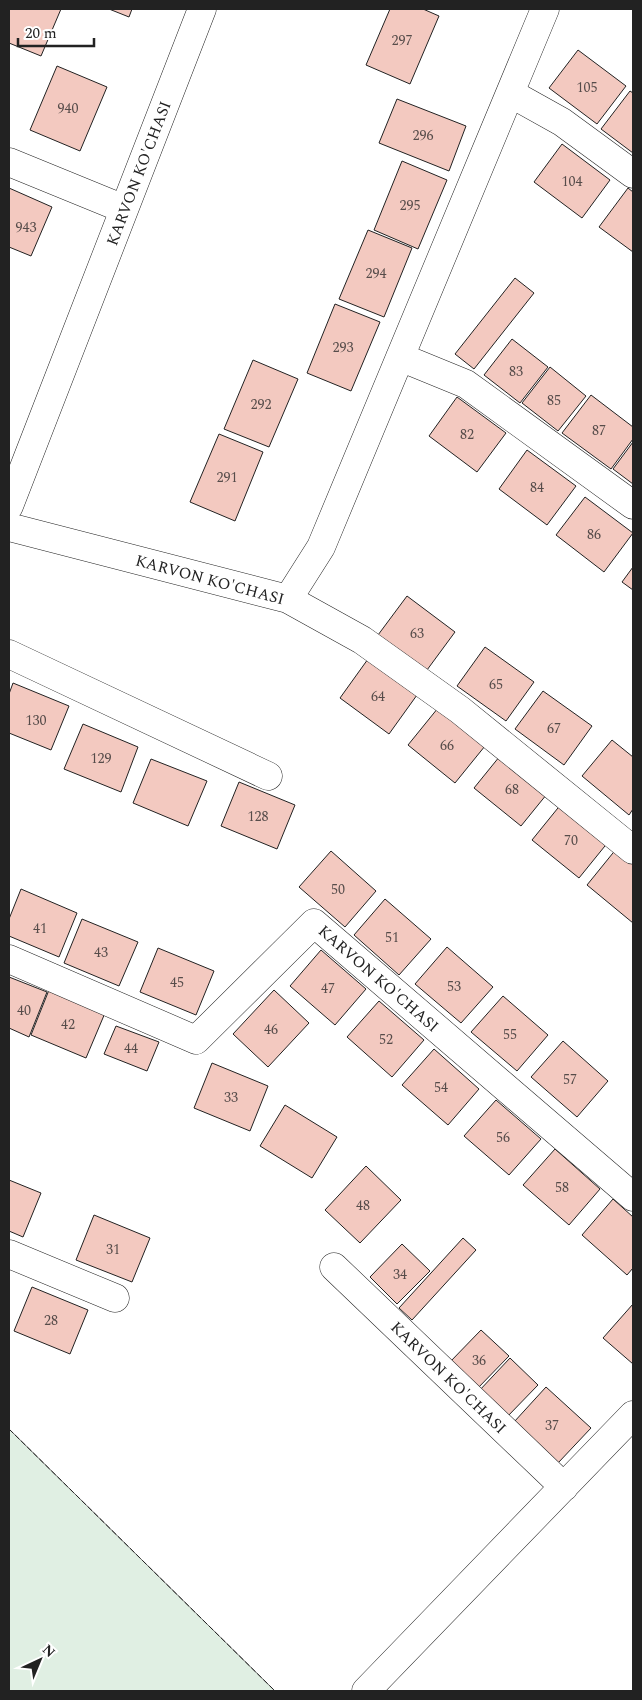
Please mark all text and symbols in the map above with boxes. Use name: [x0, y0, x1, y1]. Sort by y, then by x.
scale bar: [18, 15, 94, 47]
text: 20 m: [25, 22, 57, 45]
house number: 297: [392, 30, 413, 51]
house number: 105: [577, 77, 598, 98]
house number: 940: [58, 98, 79, 119]
street label: KARVON KO'CHASI: [100, 98, 178, 249]
house number: 296: [413, 125, 434, 146]
house number: 104: [562, 171, 583, 192]
house number: 295: [400, 195, 421, 216]
house number: 943: [16, 217, 37, 238]
house number: 294: [366, 263, 387, 284]
house number: 293: [333, 337, 354, 358]
house number: 83: [509, 361, 523, 382]
house number: 85: [547, 390, 561, 411]
house number: 292: [251, 394, 272, 415]
house number: 87: [592, 420, 606, 441]
house number: 82: [460, 424, 474, 445]
house number: 291: [217, 467, 238, 488]
house number: 84: [530, 477, 544, 498]
house number: 86: [587, 524, 601, 545]
street label: KARVON KO'CHASI: [133, 549, 287, 611]
house number: 63: [410, 623, 424, 644]
house number: 65: [489, 674, 503, 695]
house number: 64: [371, 686, 385, 707]
house number: 130: [26, 710, 47, 731]
house number: 67: [547, 718, 561, 739]
house number: 66: [440, 735, 454, 756]
house number: 129: [91, 748, 112, 769]
house number: 68: [505, 779, 519, 800]
house number: 128: [248, 806, 269, 827]
house number: 70: [564, 830, 578, 851]
house number: 50: [331, 879, 345, 900]
house number: 41: [33, 918, 47, 939]
street label: KARVON KO'CHASI: [313, 919, 444, 1038]
house number: 51: [385, 927, 399, 948]
house number: 43: [94, 942, 108, 963]
house number: 45: [170, 972, 184, 993]
house number: 53: [447, 976, 461, 997]
house number: 47: [321, 978, 335, 999]
house number: 40: [17, 1000, 31, 1021]
house number: 42: [61, 1014, 75, 1035]
house number: 46: [264, 1019, 278, 1040]
house number: 55: [503, 1024, 517, 1045]
house number: 52: [379, 1029, 393, 1050]
house number: 44: [124, 1038, 138, 1059]
house number: 57: [563, 1069, 577, 1090]
house number: 54: [434, 1077, 448, 1098]
house number: 33: [224, 1087, 238, 1108]
house number: 56: [496, 1127, 510, 1148]
house number: 58: [555, 1177, 569, 1198]
house number: 48: [356, 1195, 370, 1216]
house number: 31: [106, 1239, 120, 1260]
house number: 34: [393, 1264, 407, 1285]
house number: 28: [44, 1310, 58, 1331]
street label: KARVON KO'CHASI: [385, 1316, 512, 1440]
house number: 36: [472, 1350, 486, 1371]
house number: 37: [545, 1415, 559, 1436]
north arrow: [15, 1635, 65, 1685]
text: N: [37, 1639, 60, 1663]

